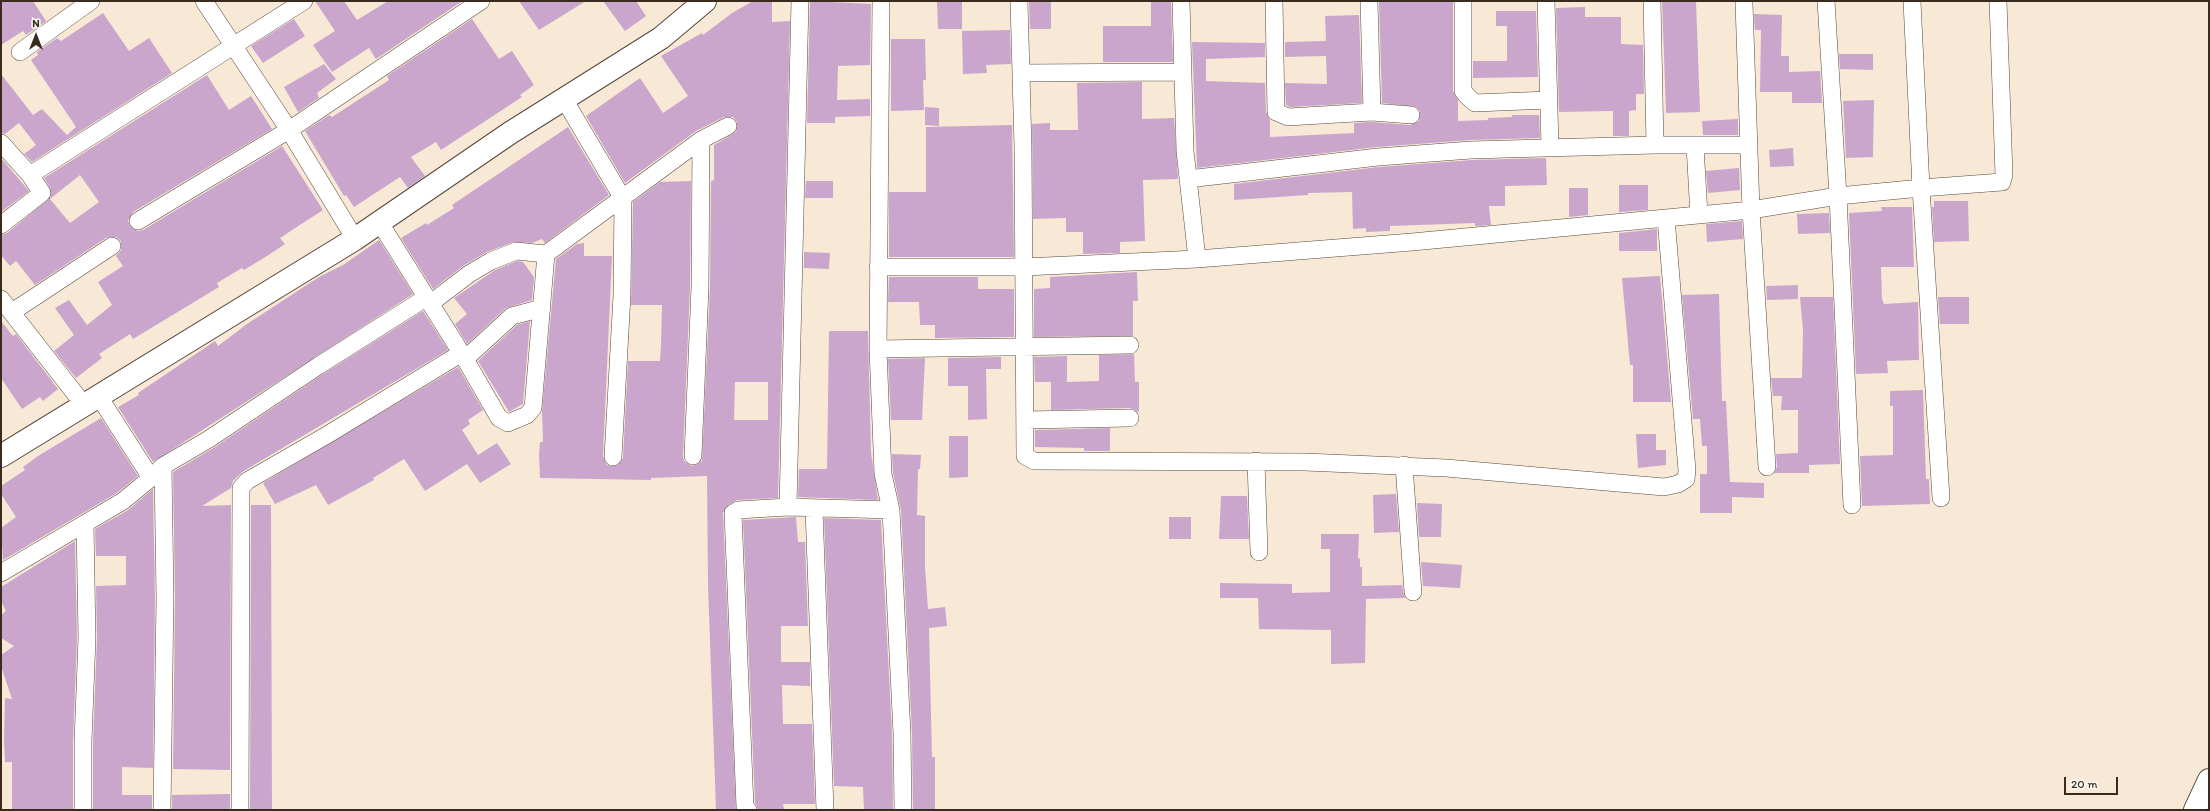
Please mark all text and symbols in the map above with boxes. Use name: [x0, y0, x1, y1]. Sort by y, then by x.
north arrow: [16, 16, 56, 56]
text: N: [32, 17, 40, 30]
scale bar: [2066, 769, 2120, 795]
text: 20 m: [2071, 777, 2098, 791]

